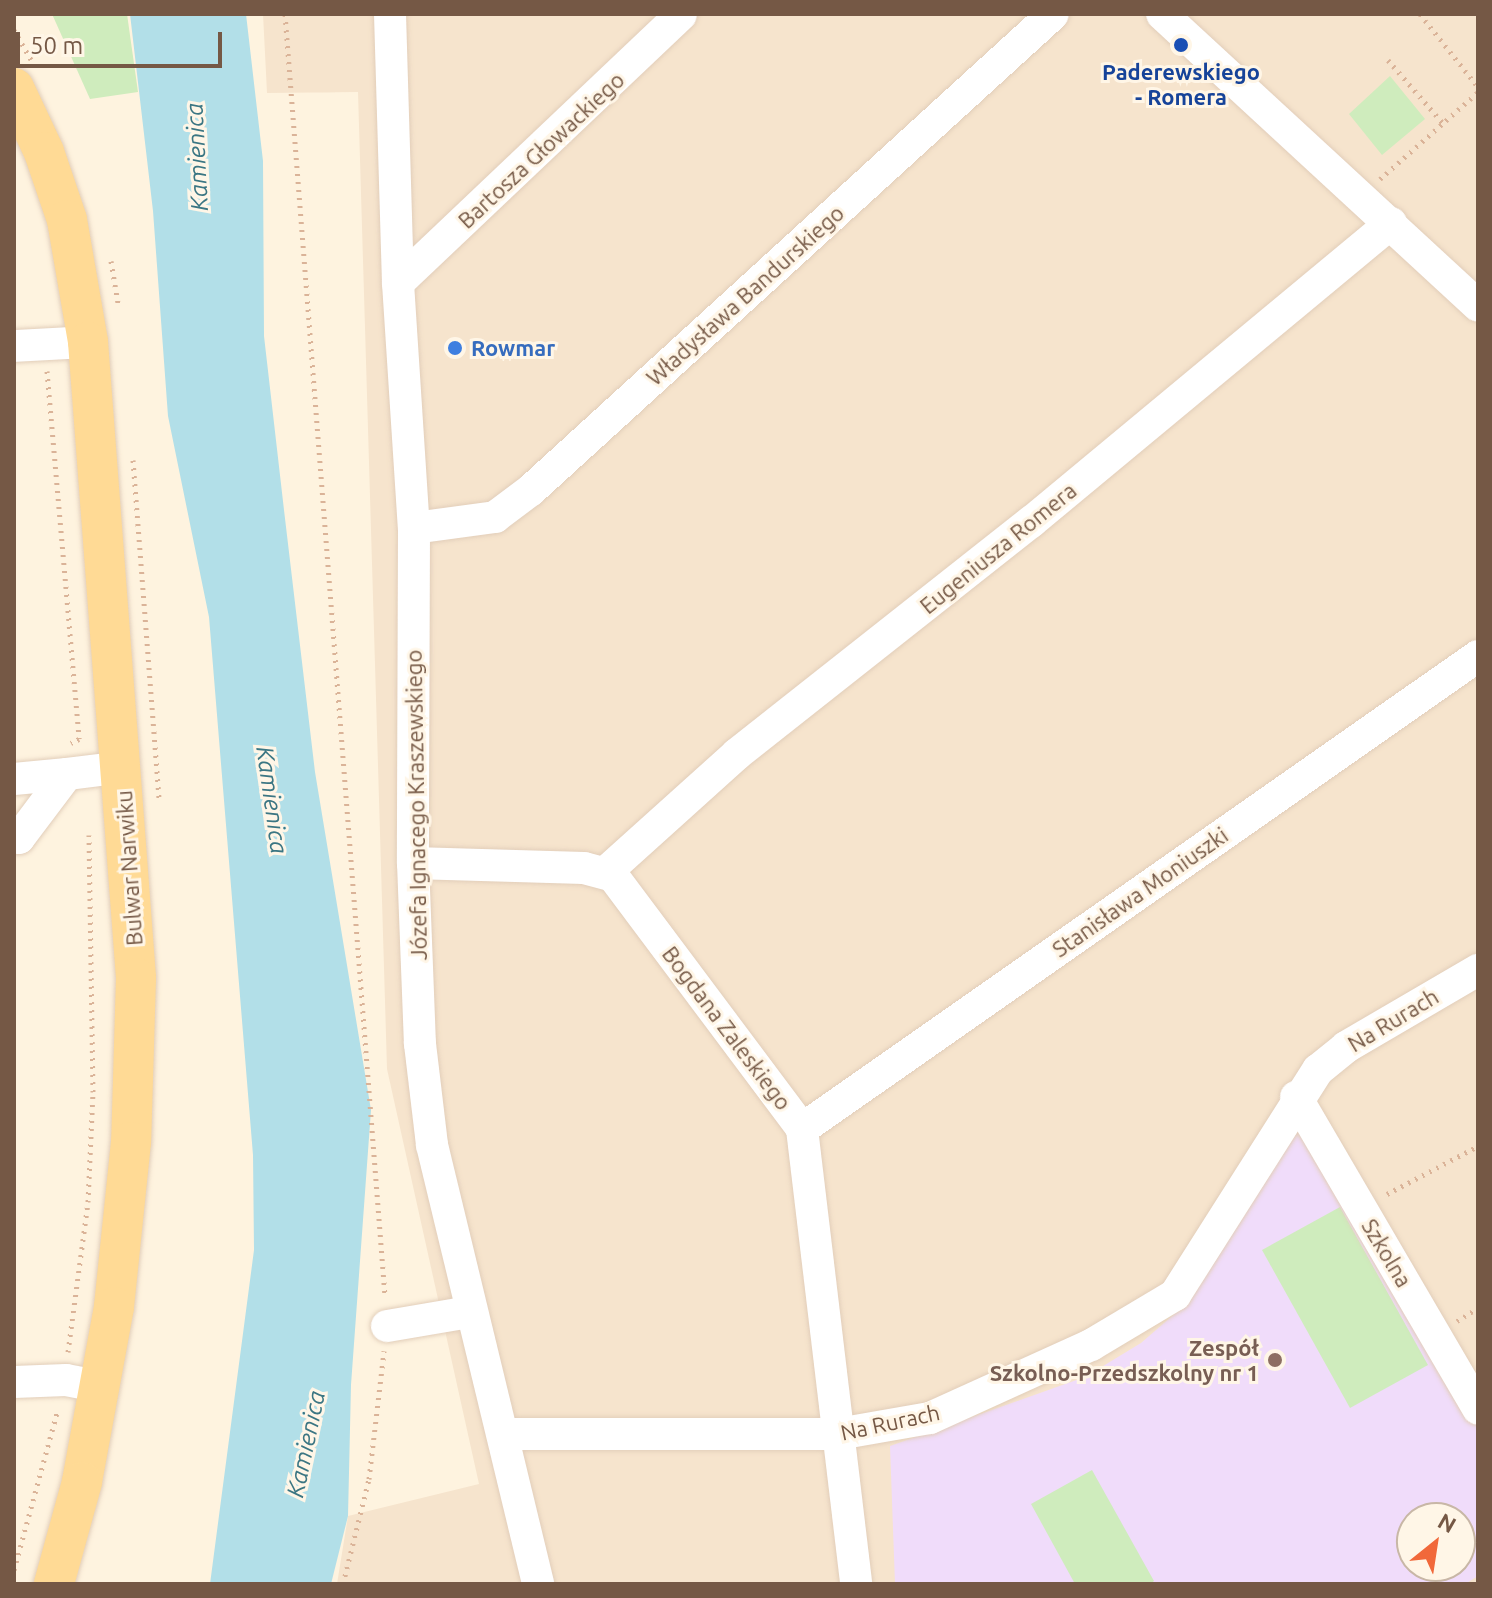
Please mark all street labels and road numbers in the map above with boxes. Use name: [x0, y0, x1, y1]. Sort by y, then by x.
street label: Bartosza Głowackiego: [453, 66, 629, 234]
street label: Władysława Bandurskiego: [641, 199, 849, 391]
street label: Eugeniusza Romera: [915, 477, 1081, 619]
street label: Józefa Ignacego Kraszewskiego: [400, 649, 432, 961]
street label: Bulwar Narwiku: [110, 789, 148, 947]
street label: Stanisława Moniuszki: [1047, 822, 1233, 962]
street label: Bogdana Zaleskiego: [657, 941, 797, 1115]
street label: Na Rurach: [1343, 983, 1443, 1057]
street label: Szkolna: [1356, 1214, 1418, 1292]
street label: Na Rurach: [838, 1399, 942, 1445]

